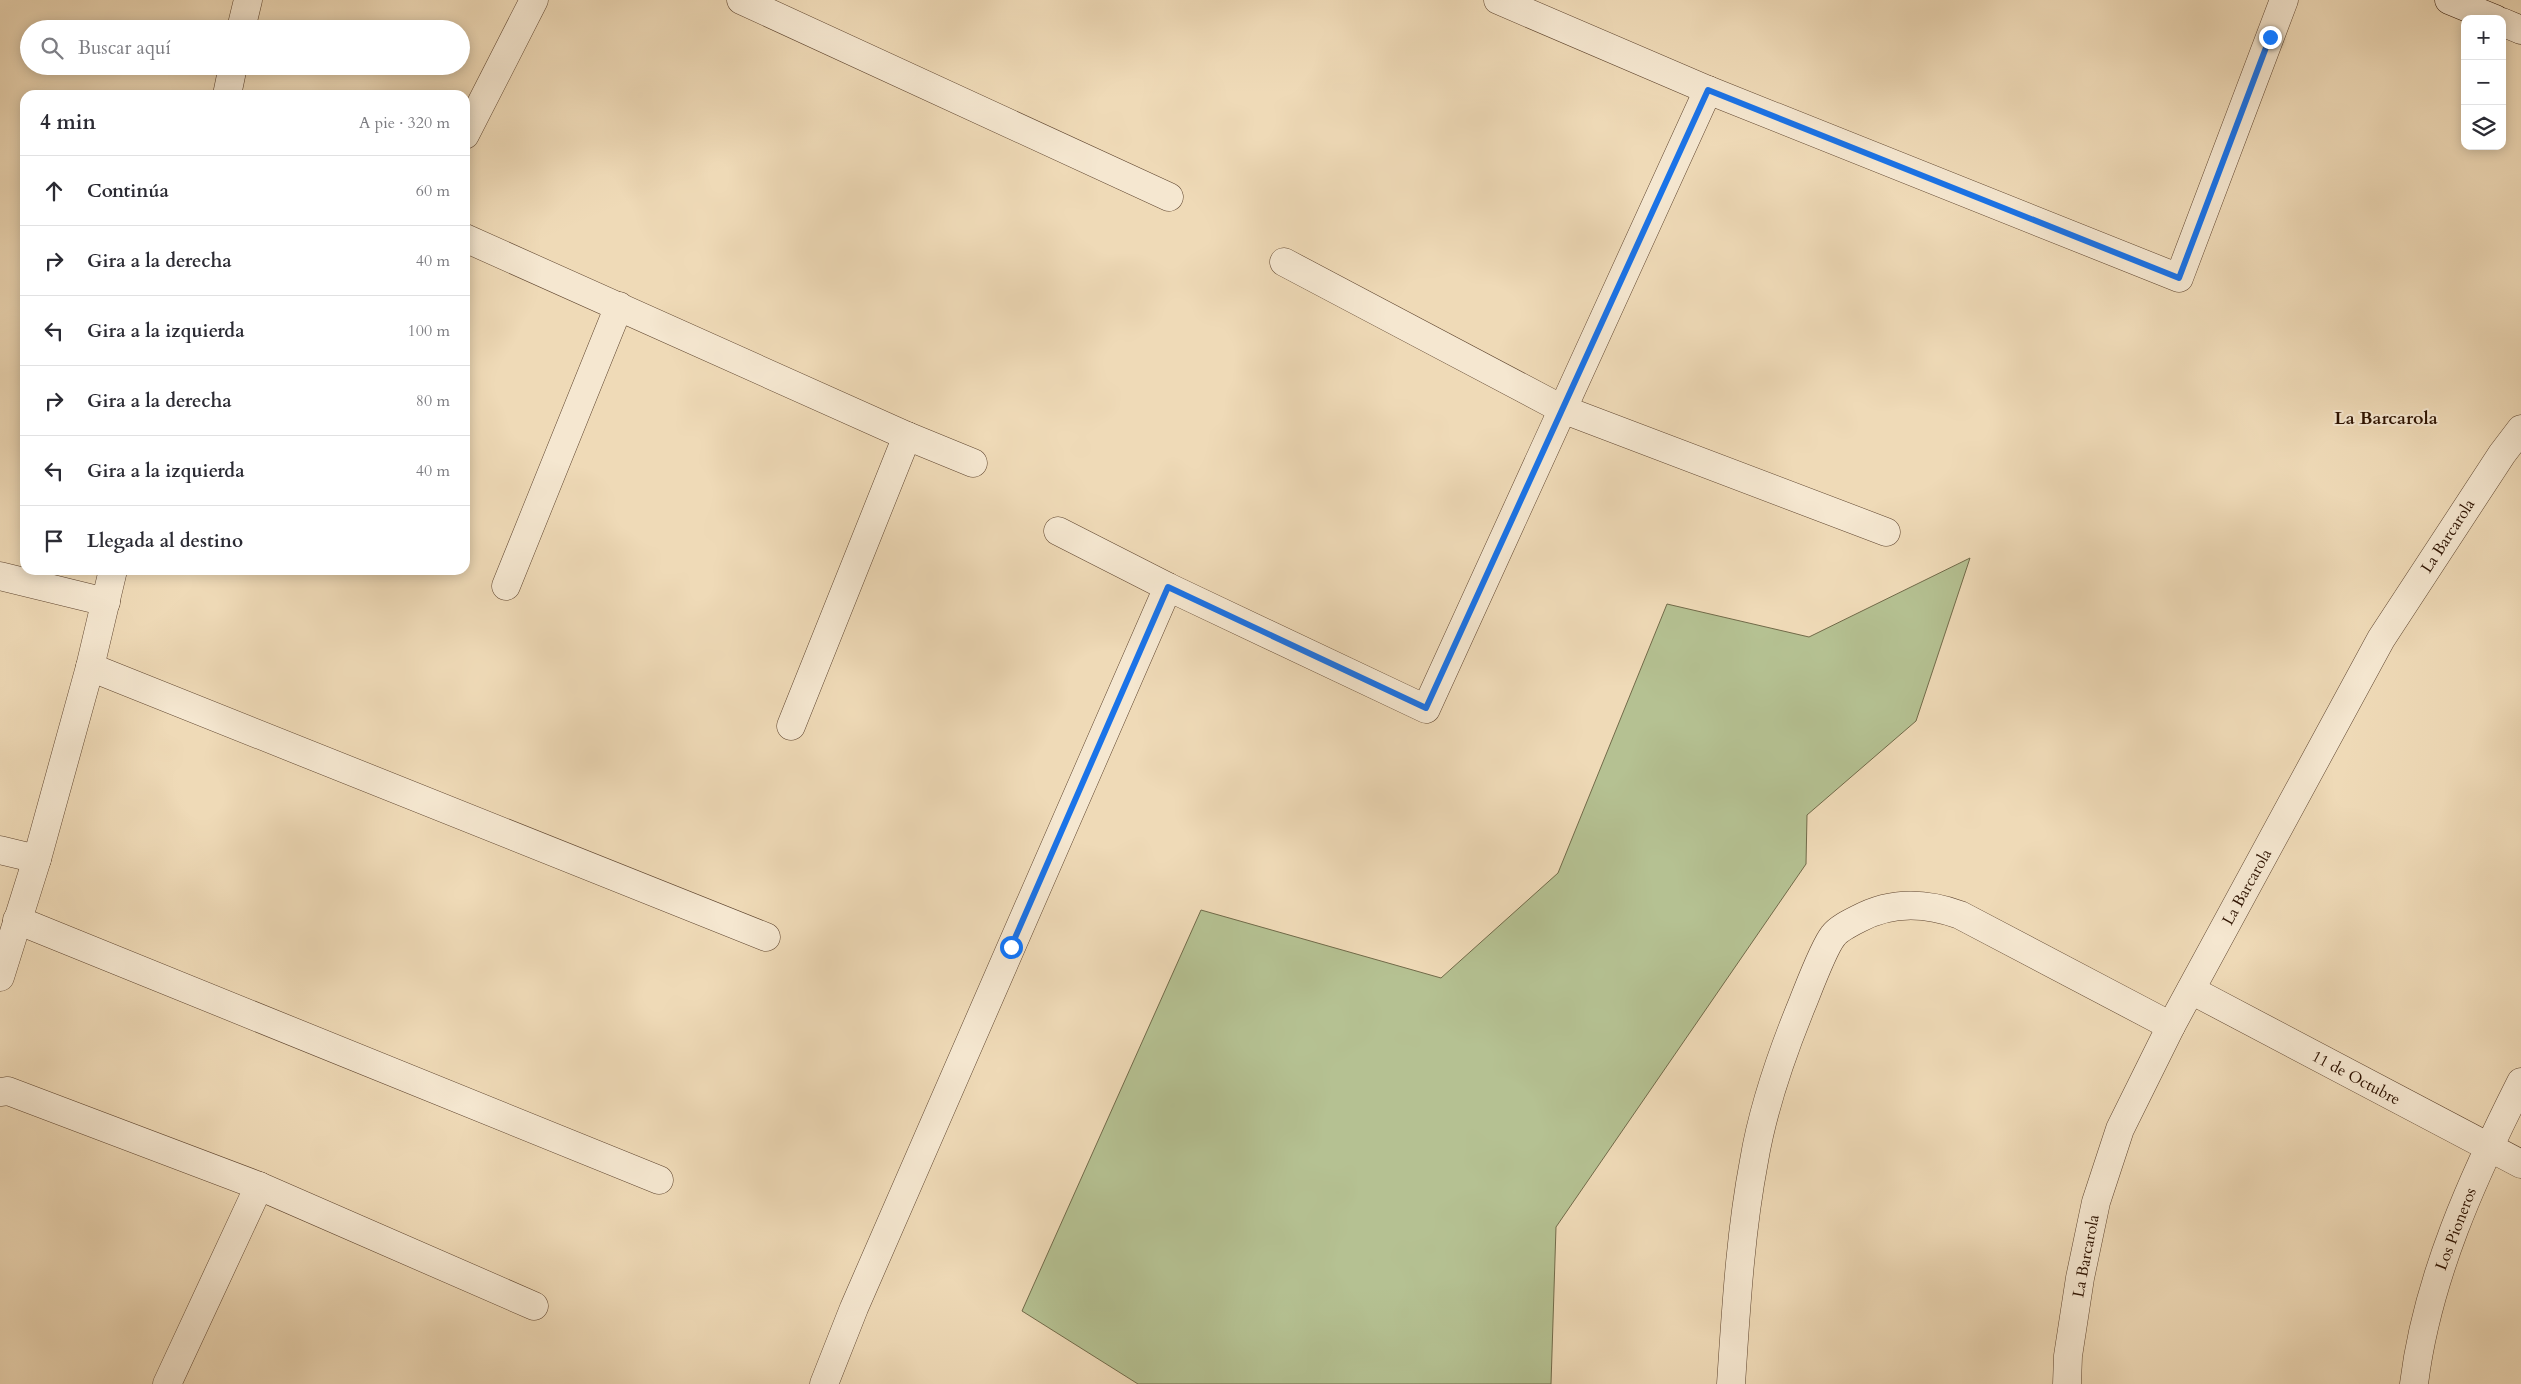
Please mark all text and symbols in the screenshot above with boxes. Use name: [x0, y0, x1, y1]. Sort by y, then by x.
map controls: [2461, 15, 2506, 150]
button: +: [2461, 15, 2506, 60]
search box: [20, 20, 470, 75]
route end: [2259, 26, 2282, 49]
icon: search: [38, 34, 66, 62]
text: Buscar aquí: [78, 35, 171, 61]
button: −: [2461, 60, 2506, 105]
button: layers: [2461, 105, 2506, 150]
text: 4 min: [40, 108, 96, 137]
text: A pie · 320 m: [359, 112, 450, 134]
icon: ahead: [40, 177, 68, 205]
text: Continúa: [87, 178, 169, 204]
text: 60 m: [416, 180, 450, 202]
icon: right: [40, 247, 68, 275]
text: Gira a la derecha: [87, 248, 232, 274]
text: 40 m: [416, 250, 450, 272]
icon: left: [40, 317, 68, 345]
text: Gira a la izquierda: [87, 318, 245, 344]
text: 100 m: [408, 320, 450, 342]
icon: right: [40, 387, 68, 415]
text: Gira a la derecha: [87, 388, 232, 414]
text: 80 m: [416, 390, 450, 412]
district label: La Barcarola: [2334, 406, 2438, 431]
icon: left: [40, 457, 68, 485]
text: Gira a la izquierda: [87, 458, 245, 484]
text: 40 m: [416, 460, 450, 482]
street label: La Barcarola: [2416, 495, 2480, 577]
icon: arrive: [40, 527, 68, 555]
text: Llegada al destino: [87, 528, 243, 554]
street label: La Barcarola: [2217, 845, 2277, 929]
route start: [1000, 936, 1023, 959]
street label: 11 de Octubre: [2308, 1045, 2404, 1111]
street label: Los Pioneros: [2430, 1185, 2482, 1273]
street label: La Barcarola: [2067, 1212, 2105, 1299]

